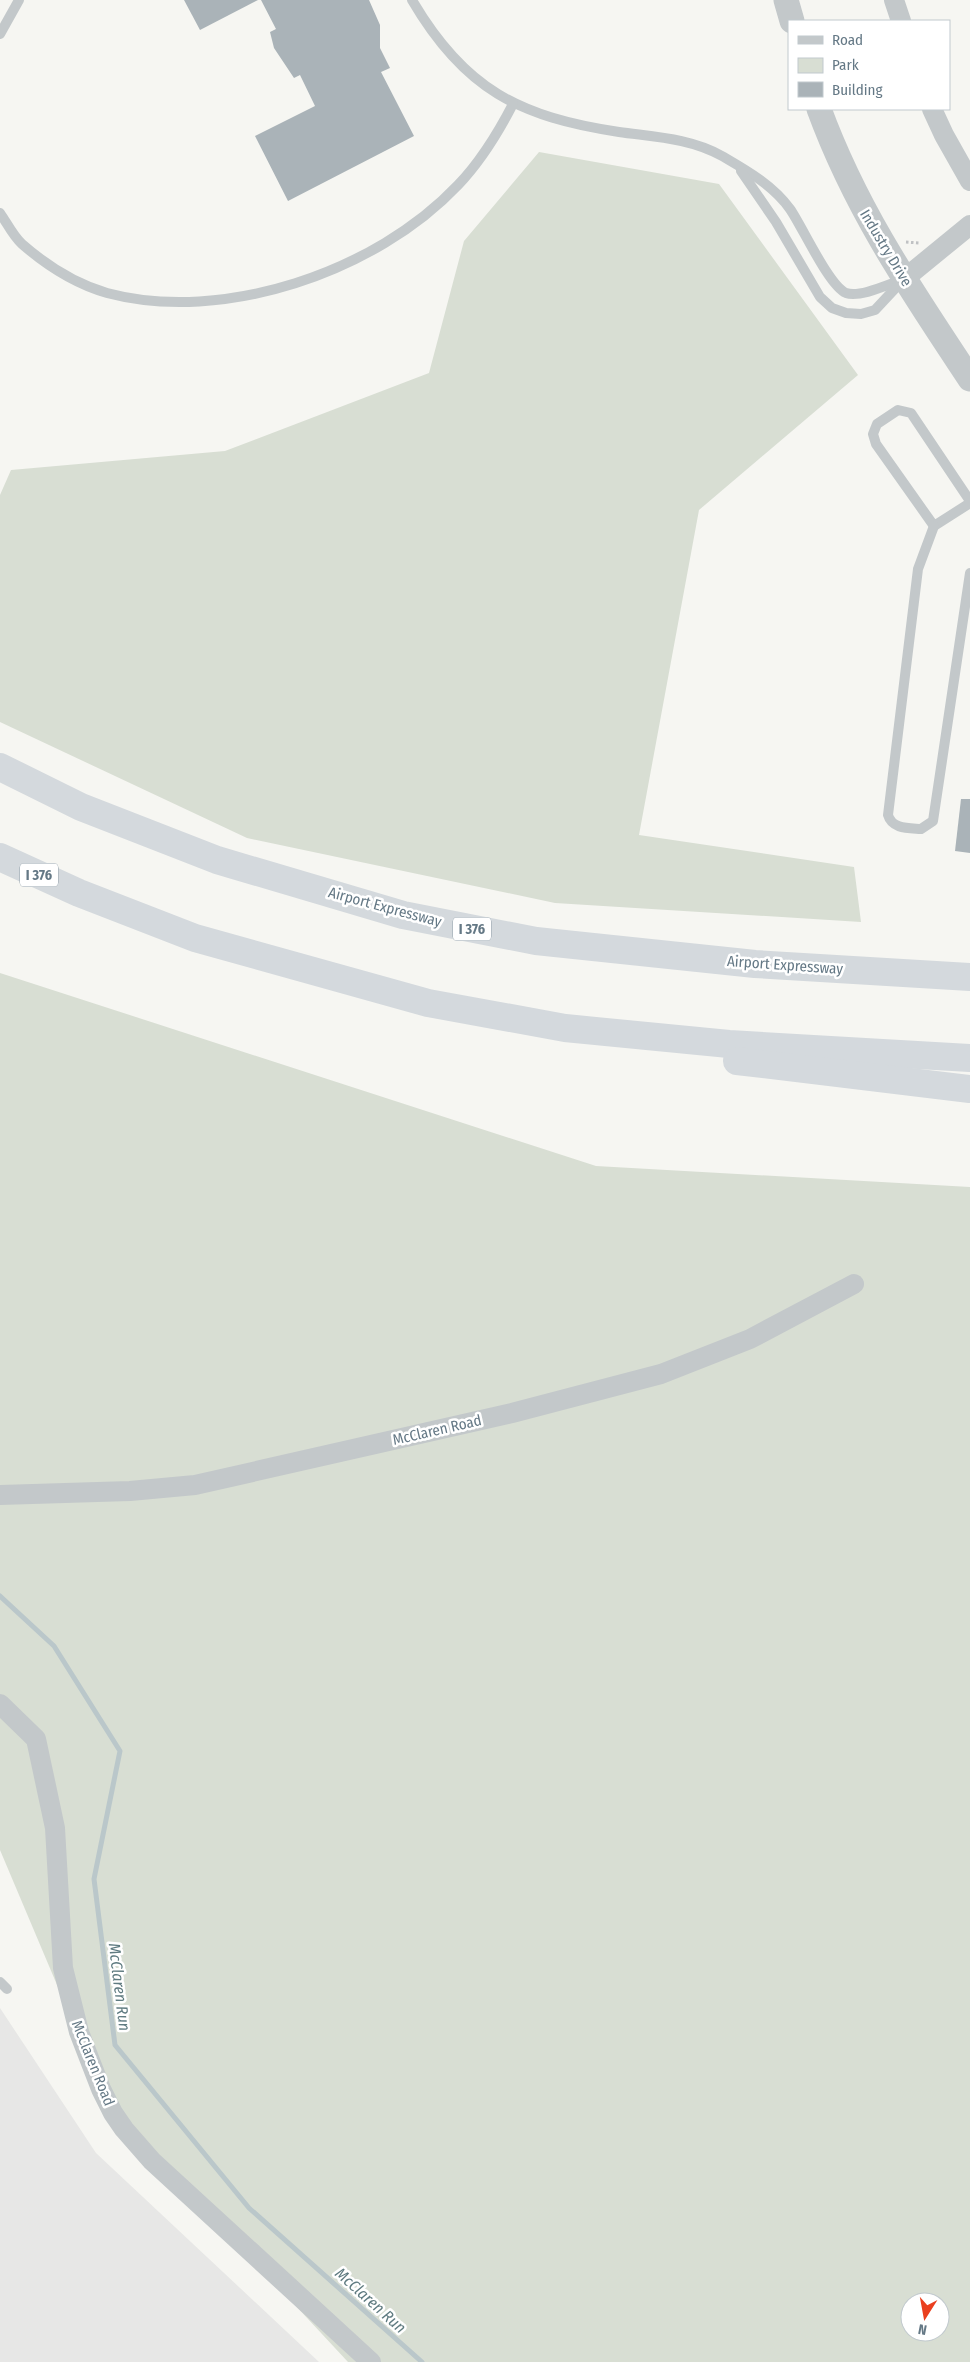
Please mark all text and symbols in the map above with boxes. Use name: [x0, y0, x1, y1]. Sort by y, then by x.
legend: [788, 20, 950, 110]
text: Road: [832, 31, 863, 49]
text: Park: [832, 56, 859, 74]
text: Building: [832, 81, 883, 99]
street label: Industry Drive: [856, 206, 916, 290]
road number: I 376: [20, 864, 58, 886]
street label: Airport Expressway: [327, 883, 444, 931]
road number: I 376: [453, 918, 491, 941]
street label: Airport Expressway: [726, 952, 844, 978]
street label: McClaren Road: [391, 1411, 483, 1449]
water label: McClaren Run: [105, 1942, 134, 2032]
street label: McClaren Road: [68, 2018, 118, 2108]
water label: McClaren Run: [331, 2264, 410, 2337]
north arrow: [900, 2292, 950, 2342]
text: N: [917, 2320, 928, 2338]

